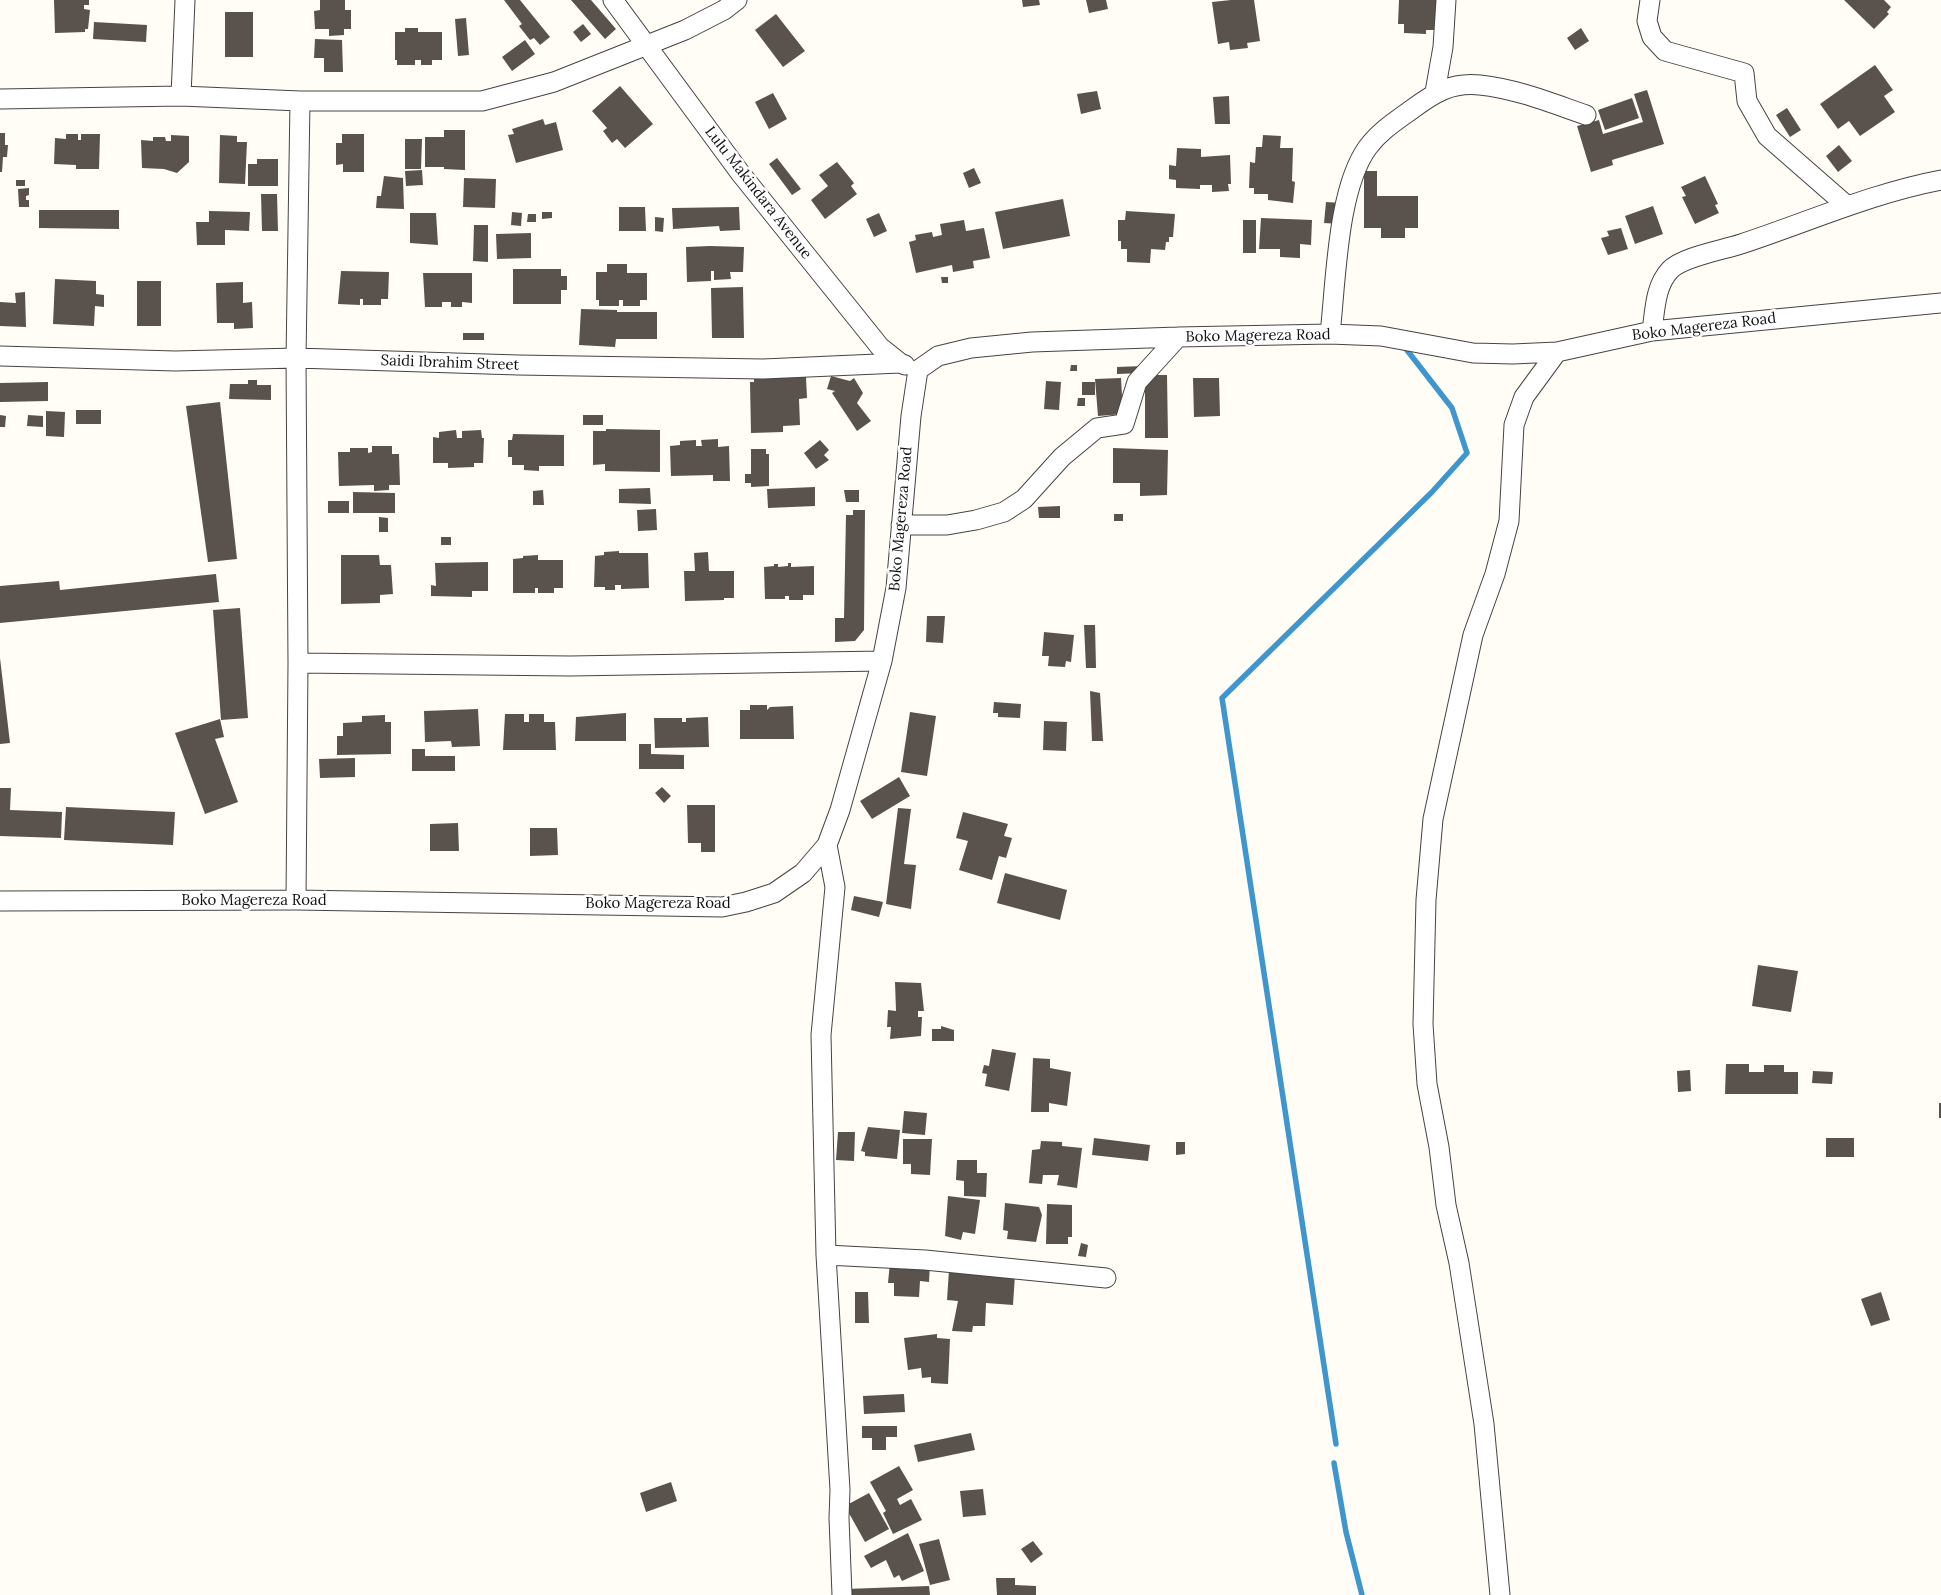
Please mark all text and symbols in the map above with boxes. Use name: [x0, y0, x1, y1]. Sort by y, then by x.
street label: Lulu Makindara Avenue: [701, 123, 815, 263]
street label: Boko Magereza Road: [1631, 309, 1777, 345]
street label: Boko Magereza Road: [1185, 326, 1331, 346]
street label: Saidi Ibrahim Street: [380, 352, 520, 374]
street label: Boko Magereza Road: [886, 446, 916, 592]
street label: Boko Magereza Road: [181, 892, 327, 910]
street label: Boko Magereza Road: [585, 895, 731, 913]

